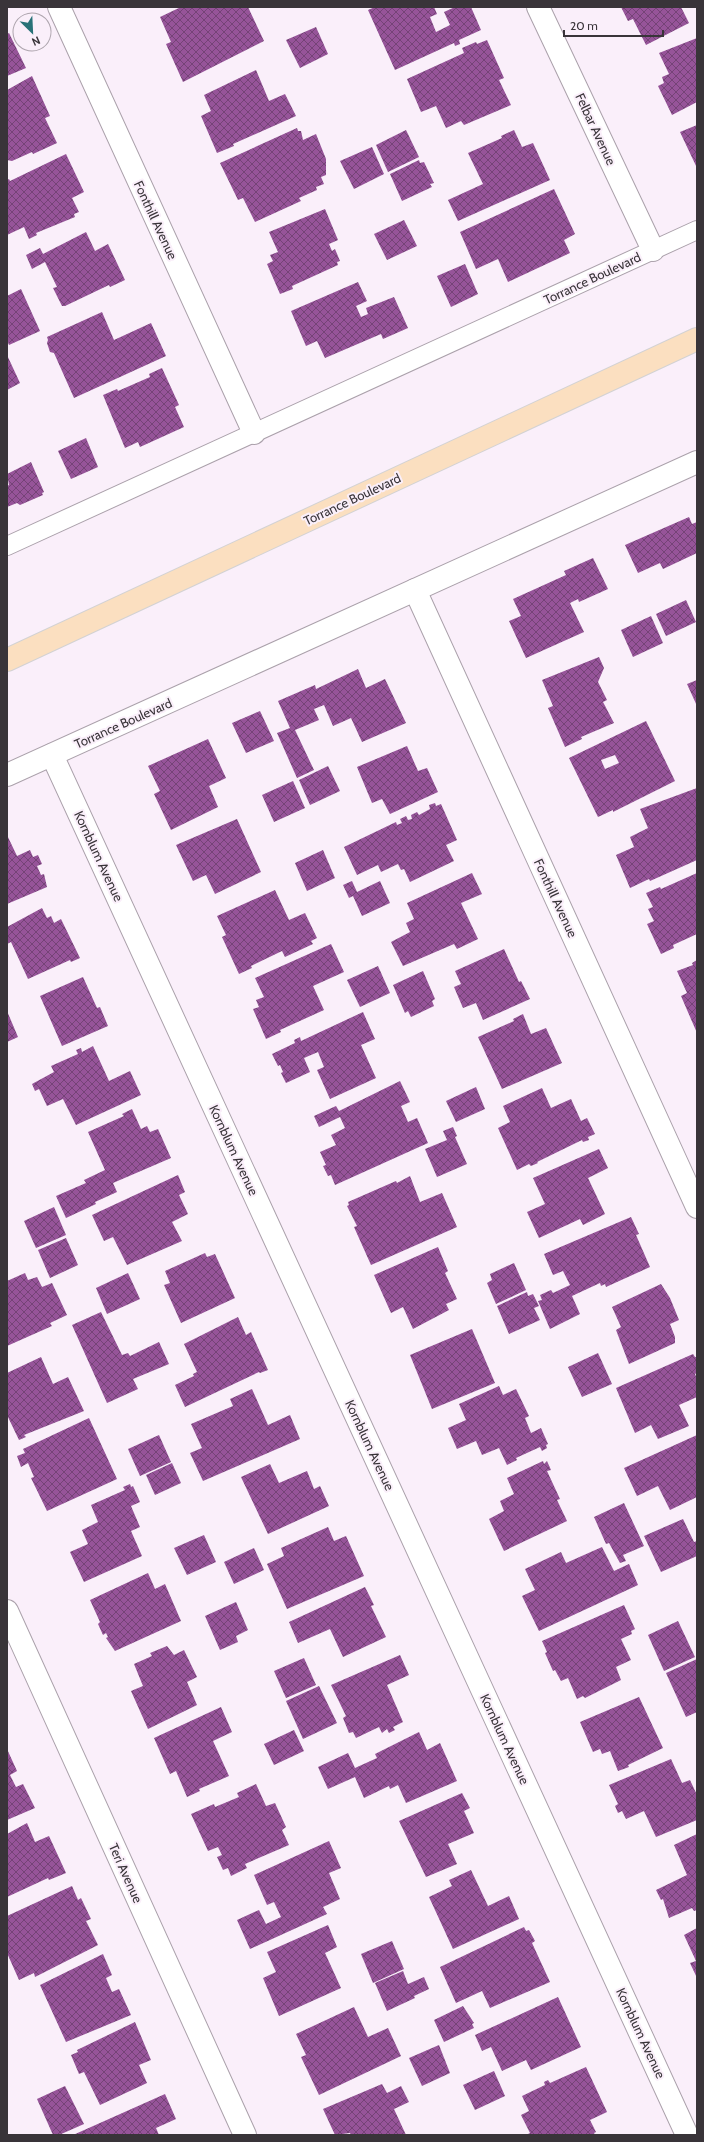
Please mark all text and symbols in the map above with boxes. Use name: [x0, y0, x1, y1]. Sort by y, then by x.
north arrow: [12, 12, 52, 52]
scale bar: [564, 12, 663, 38]
text: 20 m: [570, 18, 598, 33]
text: N: [30, 33, 42, 49]
street label: Felbar Avenue: [572, 90, 620, 168]
street label: Fonthill Avenue: [131, 178, 181, 262]
street label: Torrance Boulevard: [541, 249, 643, 307]
street label: Torrance Boulevard: [301, 470, 403, 528]
street label: Torrance Boulevard: [72, 694, 174, 752]
street label: Kornblum Avenue: [71, 808, 127, 904]
street label: Fonthill Avenue: [531, 856, 581, 940]
street label: Kornblum Avenue: [206, 1102, 262, 1198]
street label: Kornblum Avenue: [342, 1397, 398, 1493]
street label: Kornblum Avenue: [477, 1691, 533, 1787]
street label: Teri Avenue: [106, 1841, 146, 1906]
street label: Kornblum Avenue: [613, 1985, 669, 2081]

